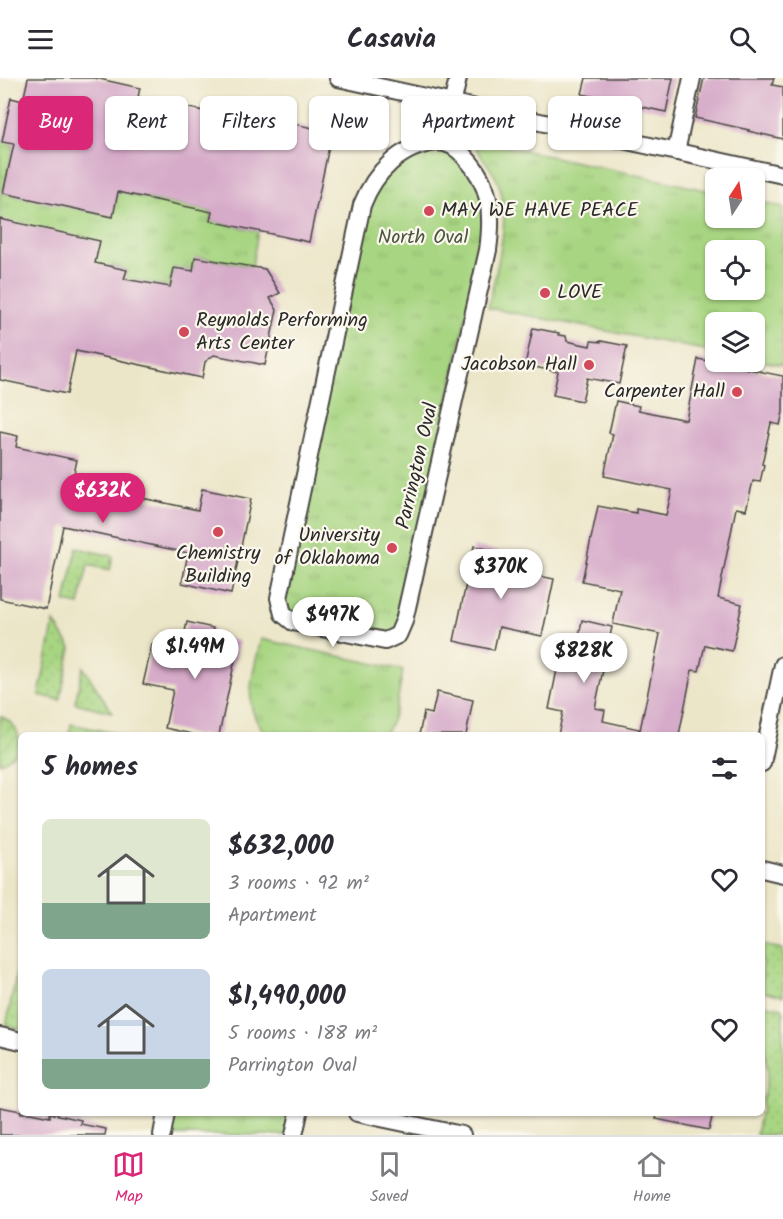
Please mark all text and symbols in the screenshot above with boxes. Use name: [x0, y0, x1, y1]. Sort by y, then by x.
text: Casavia: [347, 18, 436, 61]
icon: menu: [24, 23, 57, 56]
icon: search: [726, 23, 759, 56]
chip: Buy: [18, 96, 93, 150]
chip: Rent: [105, 96, 188, 150]
chip: Filters: [200, 96, 297, 150]
chip: New: [309, 96, 389, 150]
chip: Apartment: [401, 96, 536, 150]
chip: House: [548, 96, 642, 150]
north arrow: [705, 168, 765, 228]
map controls: [705, 168, 765, 372]
place label: MAY WE HAVE PEACE: [441, 195, 639, 227]
marker: MAY WE HAVE PEACE: [422, 204, 436, 218]
park label: North Oval: [378, 222, 468, 254]
button: locate: [705, 240, 765, 300]
place label: LOVE: [557, 277, 604, 309]
marker: LOVE: [538, 286, 552, 300]
place label: Reynolds Performing Arts Center: [196, 305, 368, 360]
button: layers: [705, 312, 765, 372]
marker: Reynolds Performing Arts Center: [177, 325, 191, 339]
place label: Jacobson Hall: [461, 349, 577, 381]
marker: Jacobson Hall: [582, 358, 596, 372]
place label: Carpenter Hall: [604, 376, 725, 408]
marker: Carpenter Hall: [730, 385, 744, 399]
street label: Parrington Oval: [388, 400, 448, 532]
pin: $632K: [61, 473, 145, 524]
text: $632K: [74, 476, 132, 508]
place label: University of Oklahoma: [274, 520, 381, 575]
marker: Chemistry Building: [211, 525, 225, 539]
place label: Chemistry Building: [176, 538, 261, 593]
marker: University of Oklahoma: [385, 541, 399, 555]
pin: $370K: [459, 549, 543, 600]
text: $370K: [474, 552, 528, 584]
pin: $497K: [291, 597, 375, 648]
text: $497K: [306, 600, 360, 632]
pin: $1.49M: [146, 629, 244, 680]
text: $1.49M: [166, 632, 224, 664]
pin: $828K: [542, 633, 626, 684]
text: $828K: [554, 636, 614, 668]
text: 5 homes: [42, 747, 138, 789]
icon: filters: [708, 752, 741, 785]
text: $632,000: [228, 826, 334, 868]
icon: home: [90, 843, 162, 915]
icon: heart: [708, 863, 741, 896]
text: 3 rooms · 92 m²: [228, 868, 369, 900]
text: Apartment: [228, 900, 317, 932]
text: $1,490,000: [228, 976, 346, 1018]
icon: home: [90, 993, 162, 1065]
icon: heart: [708, 1013, 741, 1046]
text: 5 rooms · 188 m²: [228, 1018, 377, 1050]
text: Parrington Oval: [228, 1050, 357, 1082]
tab: Map: [112, 1148, 145, 1209]
tab: Saved: [370, 1148, 408, 1209]
tab: Home: [633, 1148, 671, 1209]

